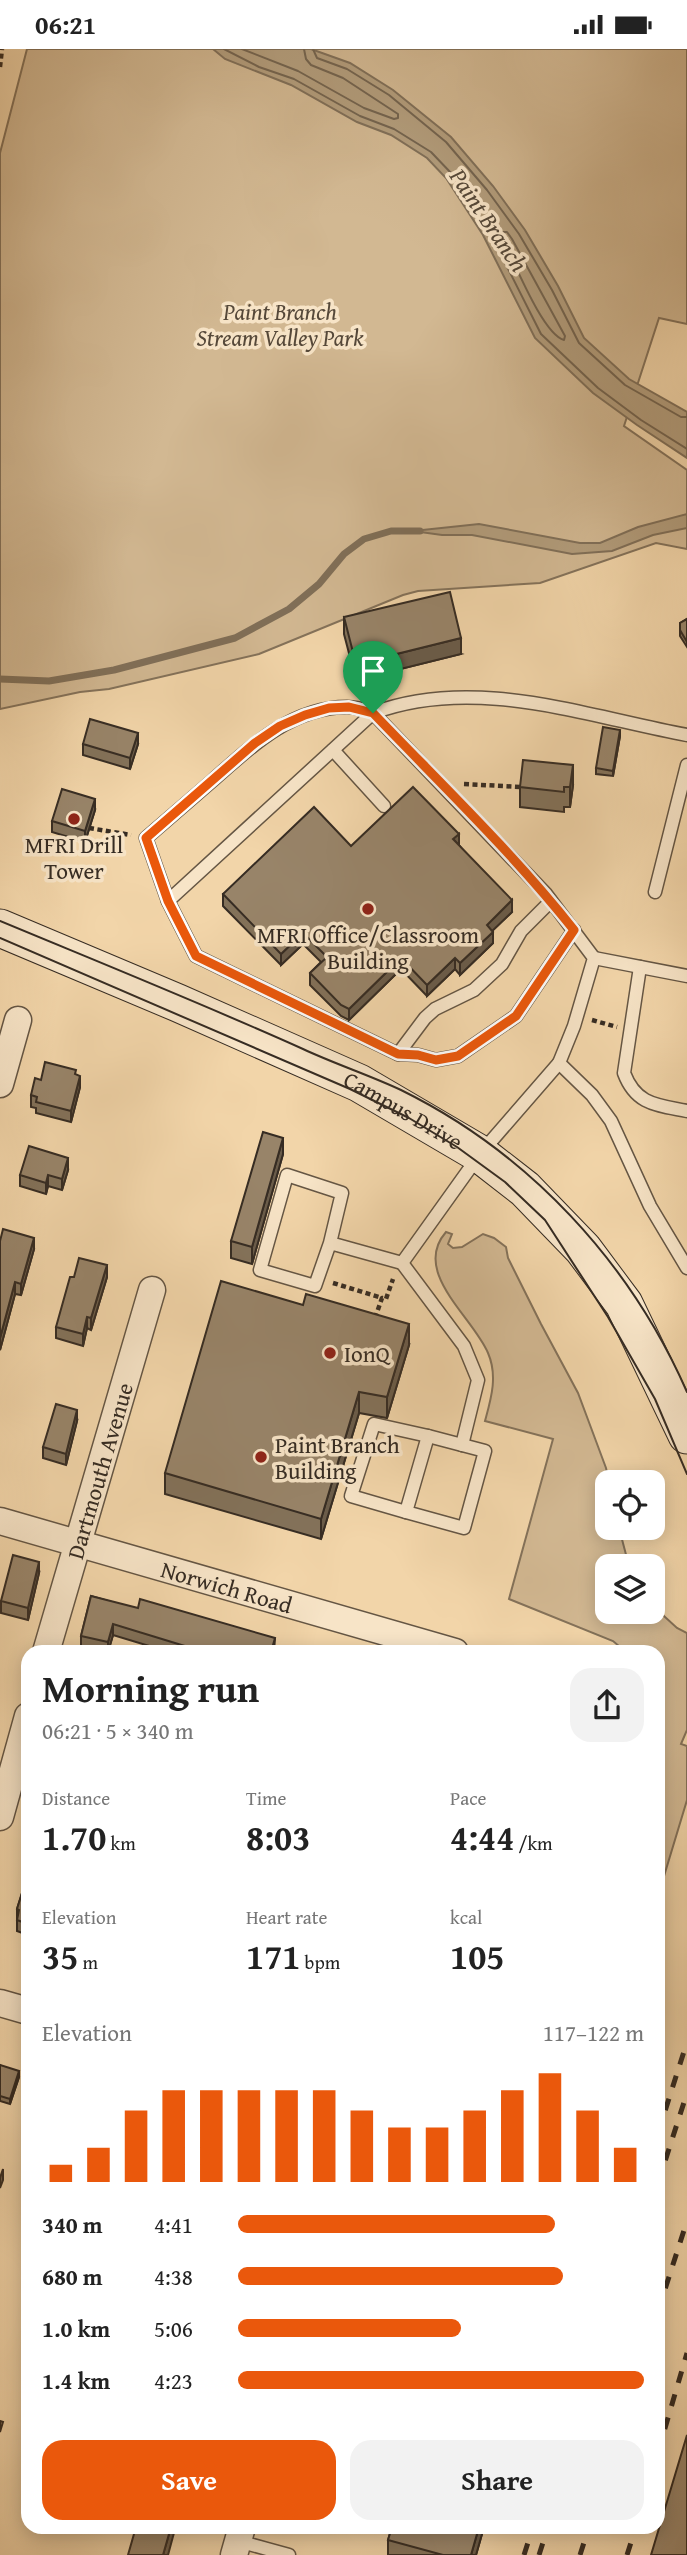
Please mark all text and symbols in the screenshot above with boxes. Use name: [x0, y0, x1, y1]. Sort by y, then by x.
text: 06:21: [35, 5, 96, 44]
water label: Paint Branch: [441, 160, 537, 279]
park label: Paint Branch Stream Valley Park: [196, 295, 364, 354]
pin: [343, 641, 403, 713]
icon: arrive: [354, 652, 392, 690]
marker: MFRI Drill Tower: [66, 811, 82, 827]
place label: MFRI Drill Tower: [25, 828, 123, 887]
marker: MFRI Office/Classroom Building: [360, 901, 376, 917]
place label: MFRI Office/Classroom Building: [257, 918, 479, 977]
street label: Campus Drive: [339, 1062, 469, 1157]
place label: IonQ: [344, 1337, 391, 1370]
marker: IonQ: [322, 1345, 338, 1361]
street label: Dartmouth Avenue: [58, 1379, 141, 1563]
place label: Paint Branch Building: [275, 1428, 400, 1487]
marker: Paint Branch Building: [253, 1449, 269, 1465]
map controls: [595, 1470, 665, 1624]
button: locate: [595, 1470, 665, 1540]
street label: Norwich Road: [157, 1552, 297, 1621]
button: layers: [595, 1554, 665, 1624]
text: Morning run: [42, 1660, 259, 1716]
button: share: [570, 1668, 644, 1742]
text: 06:21 · 5 × 340 m: [42, 1714, 194, 1747]
text: Distance: [42, 1784, 110, 1812]
text: Time: [246, 1784, 286, 1812]
text: Pace: [450, 1784, 487, 1812]
text: 1.70: [42, 1812, 106, 1863]
text: 8:03: [246, 1812, 310, 1863]
text: 4:44: [450, 1812, 514, 1863]
text: km: [106, 1829, 136, 1857]
text: /km: [514, 1829, 553, 1857]
text: Elevation: [42, 1903, 116, 1931]
text: Heart rate: [246, 1903, 327, 1931]
text: kcal: [450, 1903, 482, 1931]
text: 35: [42, 1931, 78, 1982]
text: 171: [246, 1931, 300, 1982]
text: 105: [450, 1931, 504, 1982]
text: m: [78, 1948, 98, 1976]
text: bpm: [300, 1948, 340, 1976]
text: Elevation: [42, 2016, 132, 2049]
text: 117–122 m: [543, 2016, 644, 2049]
text: 340 m: [42, 2208, 103, 2241]
text: 4:41: [154, 2208, 193, 2241]
text: 680 m: [42, 2260, 103, 2293]
text: 4:38: [154, 2260, 193, 2293]
text: 1.0 km: [42, 2312, 110, 2345]
text: 5:06: [154, 2312, 193, 2345]
text: 1.4 km: [42, 2364, 110, 2397]
text: 4:23: [154, 2364, 193, 2397]
button: Save: [42, 2440, 336, 2520]
button: Share: [350, 2440, 644, 2520]

